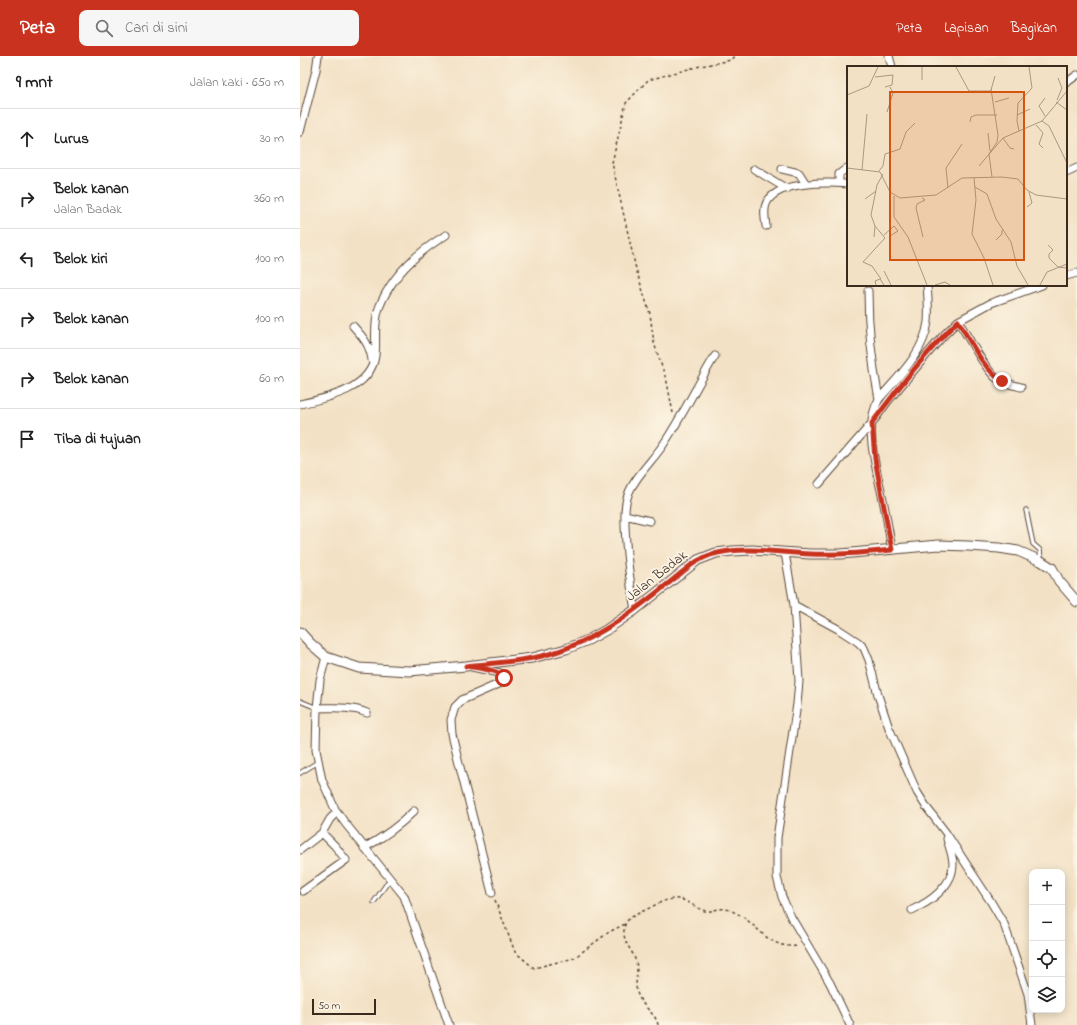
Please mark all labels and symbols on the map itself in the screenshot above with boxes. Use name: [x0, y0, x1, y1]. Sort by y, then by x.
inset map: [847, 66, 1067, 286]
route end: [993, 372, 1011, 390]
street label: Jalan Badak: [622, 545, 693, 607]
route start: [495, 669, 513, 687]
scale bar: [312, 997, 376, 1016]

